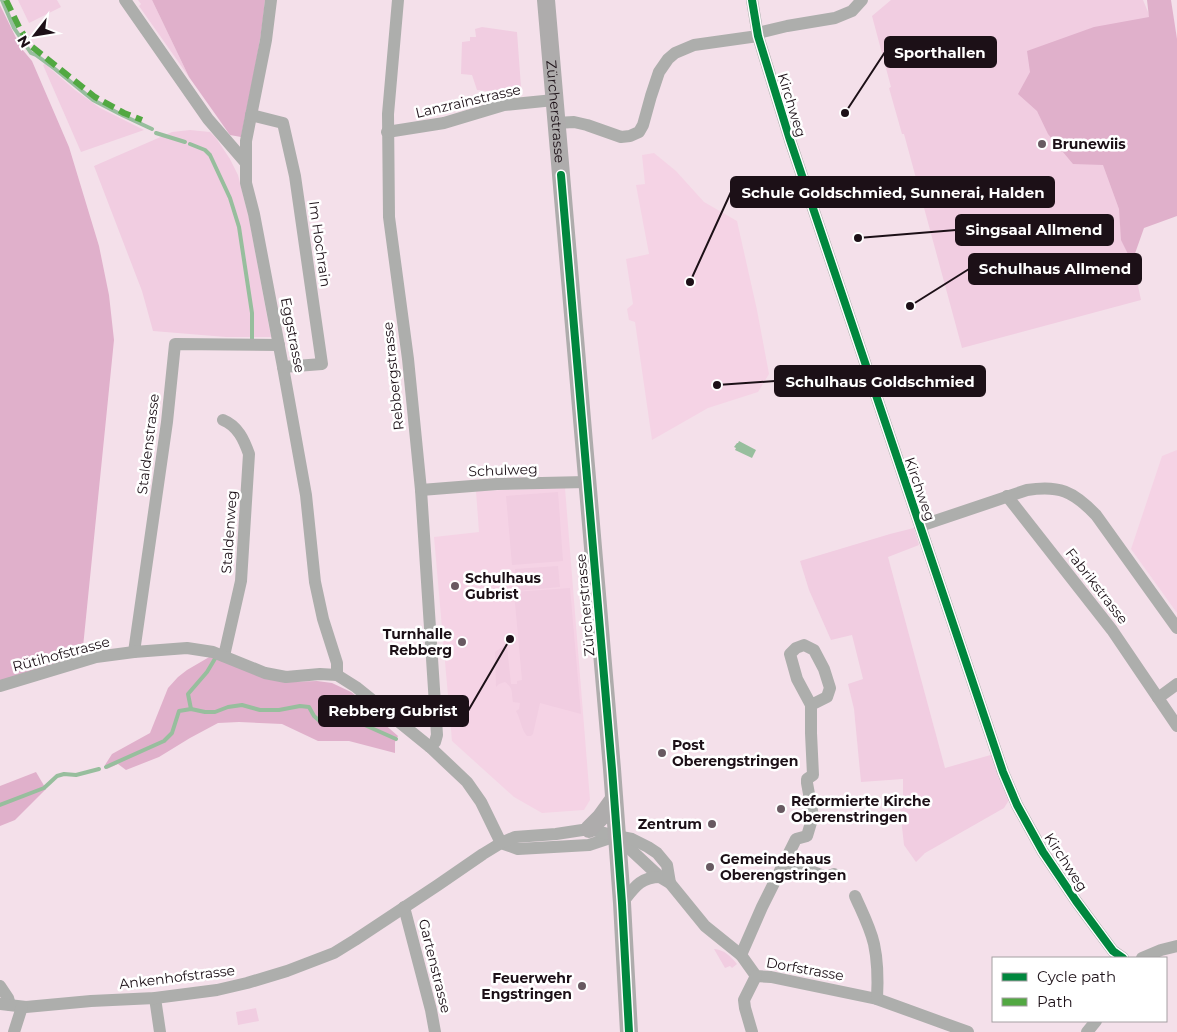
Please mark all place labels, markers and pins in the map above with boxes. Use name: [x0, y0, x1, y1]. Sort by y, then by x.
callout: Sporthallen: [885, 37, 996, 67]
place label: Brunewiis: [1052, 135, 1126, 153]
marker: Brunewiis: [1036, 138, 1048, 150]
callout: Schule Goldschmied, Sunnerai, Halden: [731, 177, 1054, 207]
callout: Singsaal Allmend: [956, 215, 1113, 245]
callout: Schulhaus Allmend: [969, 254, 1141, 284]
callout: Schulhaus Goldschmied: [775, 366, 985, 396]
place label: Schulhaus Gubrist: [465, 569, 542, 603]
marker: Schulhaus Gubrist: [449, 580, 461, 592]
place label: Turnhalle Rebberg: [383, 625, 452, 659]
marker: Turnhalle Rebberg: [456, 636, 468, 648]
callout: Rebberg Gubrist: [319, 696, 468, 726]
place label: Post Oberengstringen: [672, 736, 798, 770]
marker: Post Oberengstringen: [656, 747, 668, 759]
place label: Reformierte Kirche Oberenstringen: [791, 792, 931, 826]
marker: Reformierte Kirche Oberenstringen: [775, 803, 787, 815]
place label: Zentrum: [638, 815, 702, 833]
marker: Zentrum: [706, 818, 718, 830]
place label: Gemeindehaus Oberengstringen: [720, 850, 846, 884]
marker: Gemeindehaus Oberengstringen: [704, 861, 716, 873]
place label: Feuerwehr Engstringen: [481, 969, 572, 1003]
marker: Feuerwehr Engstringen: [576, 980, 588, 992]

